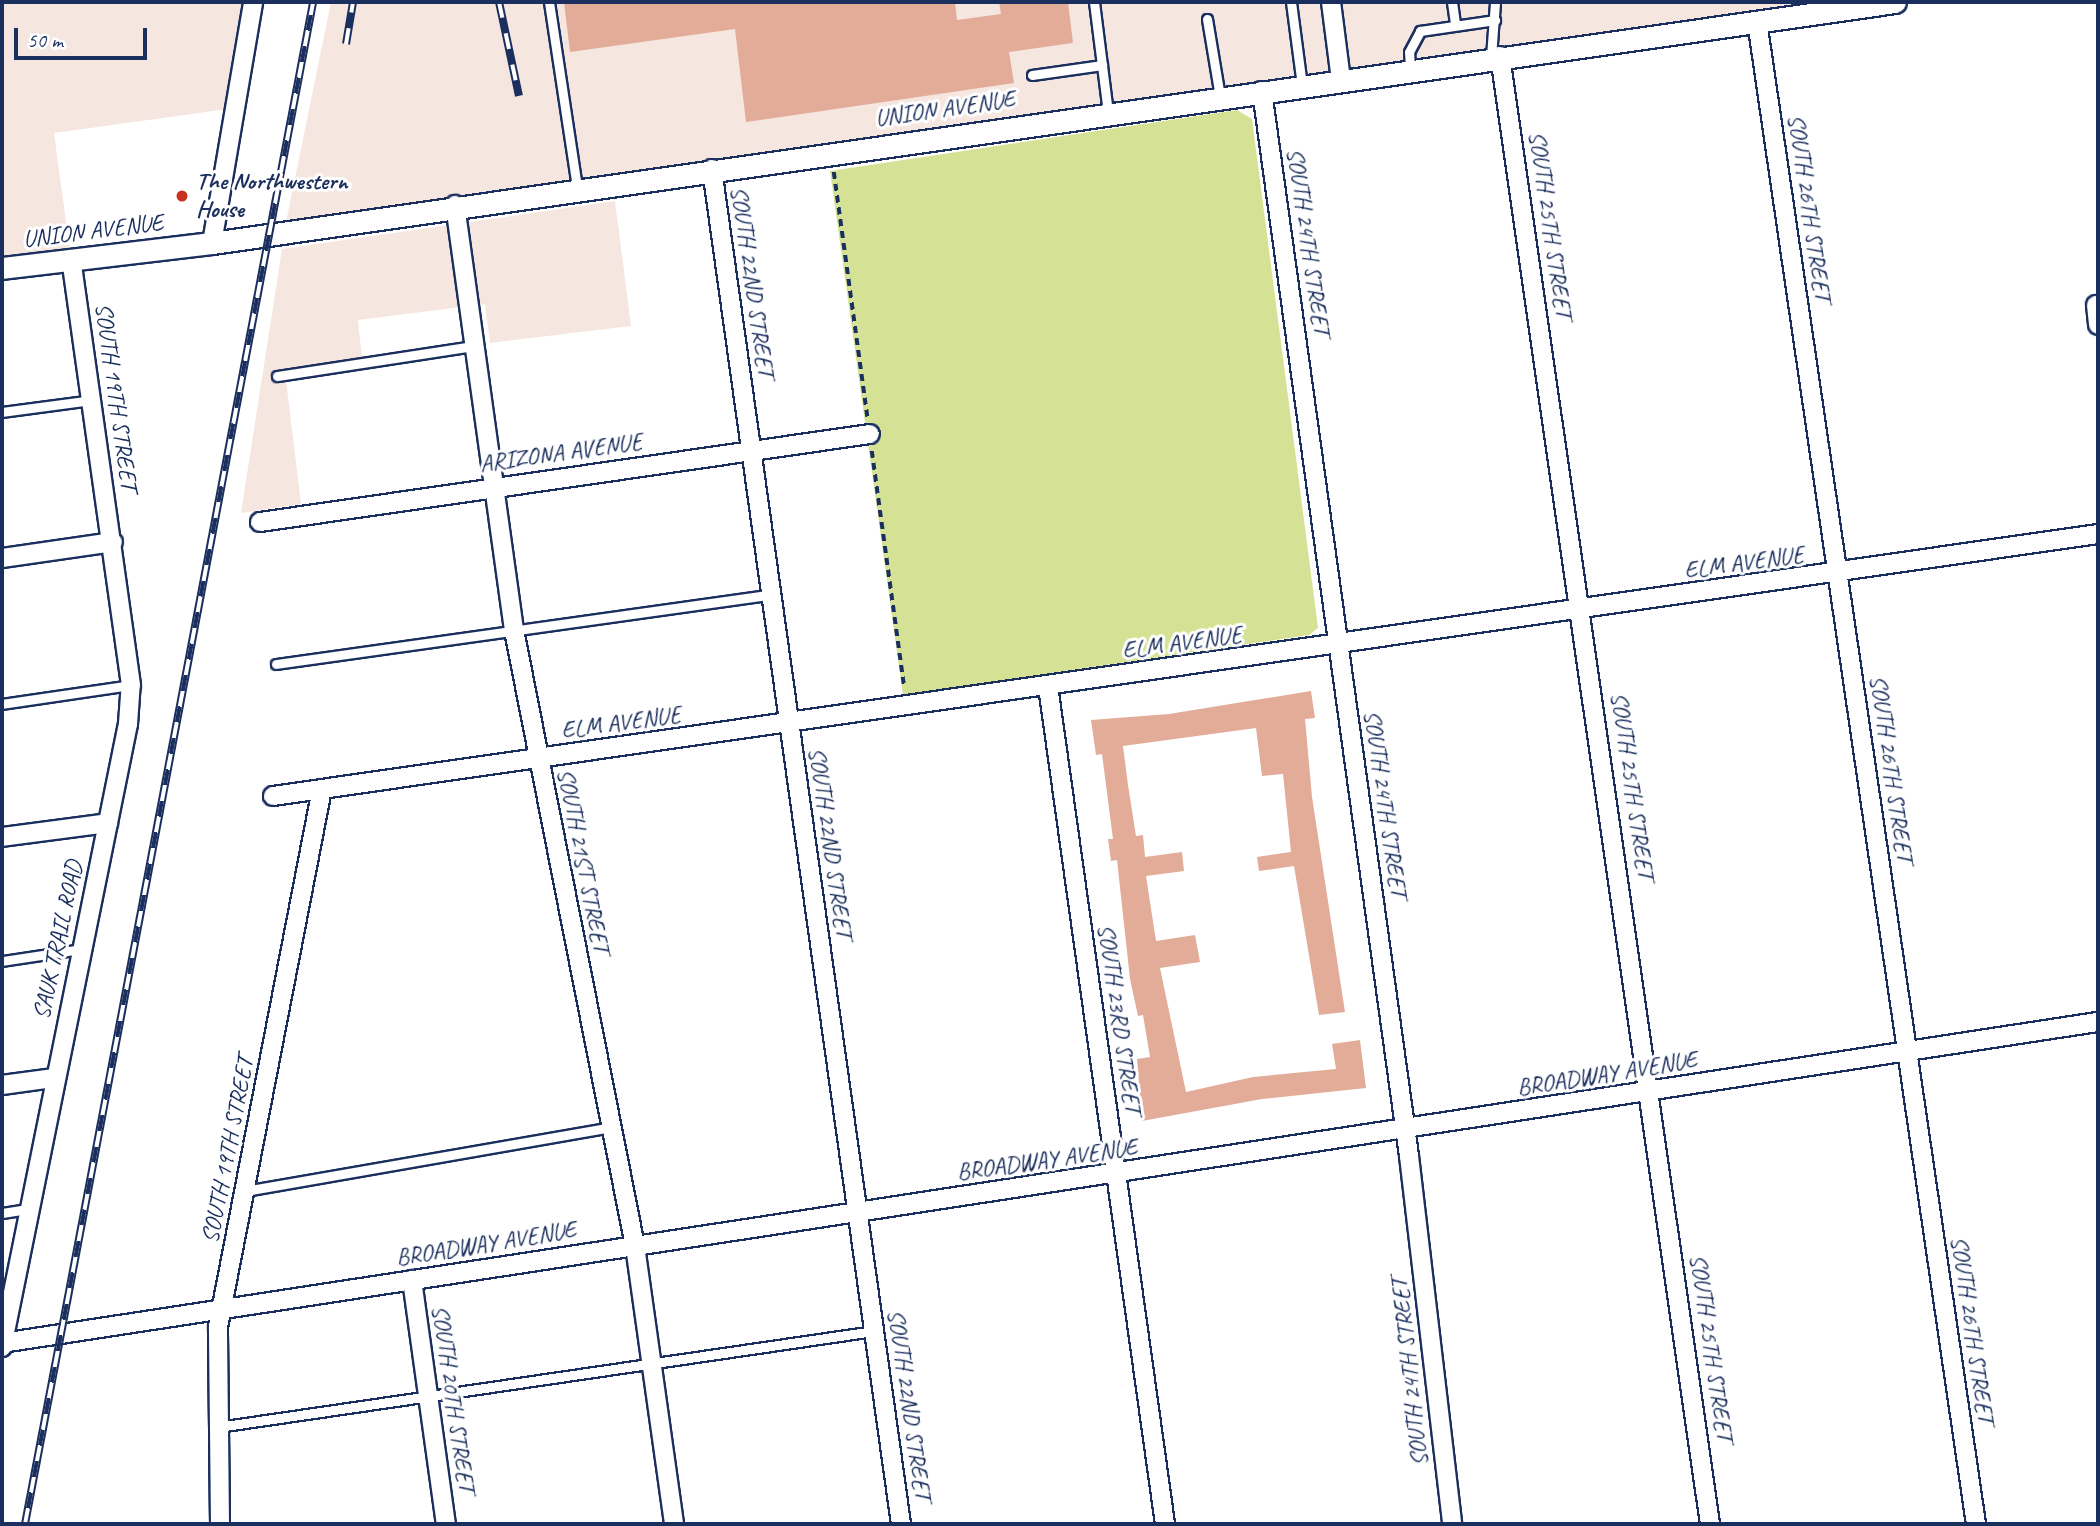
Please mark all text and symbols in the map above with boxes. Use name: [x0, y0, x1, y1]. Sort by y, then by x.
scale bar: [18, 14, 150, 58]
text: 50 m: [27, 27, 63, 53]
street label: UNION AVENUE: [874, 85, 1016, 133]
street label: SOUTH 26TH STREET: [1782, 112, 1836, 304]
street label: SOUTH 25TH STREET: [1523, 129, 1577, 321]
street label: SOUTH 24TH STREET: [1281, 146, 1335, 338]
place label: The Northwestern House: [196, 168, 348, 224]
street label: SOUTH 22ND STREET: [724, 185, 780, 379]
marker: The Northwestern House: [174, 188, 190, 204]
street label: UNION AVENUE: [22, 208, 164, 254]
street label: SOUTH 19TH STREET: [89, 301, 143, 493]
street label: ARIZONA AVENUE: [478, 427, 644, 479]
street label: ELM AVENUE: [1683, 540, 1805, 586]
street label: ELM AVENUE: [1121, 620, 1243, 666]
street label: SOUTH 26TH STREET: [1864, 673, 1918, 865]
street label: SOUTH 25TH STREET: [1605, 690, 1659, 882]
street label: ELM AVENUE: [560, 700, 682, 746]
street label: SOUTH 24TH STREET: [1358, 708, 1412, 900]
street label: SOUTH 22ND STREET: [802, 746, 858, 940]
street label: SOUTH 21ST STREET: [551, 766, 615, 956]
street label: SAUK TRAIL ROAD: [27, 857, 89, 1023]
street label: SOUTH 23RD STREET: [1091, 922, 1147, 1116]
street label: BROADWAY AVENUE: [1516, 1046, 1698, 1102]
street label: SOUTH 19TH STREET: [196, 1055, 260, 1245]
street label: BROADWAY AVENUE: [956, 1133, 1138, 1187]
street label: BROADWAY AVENUE: [395, 1216, 577, 1272]
street label: SOUTH 26TH STREET: [1945, 1234, 1999, 1426]
street label: SOUTH 25TH STREET: [1684, 1252, 1738, 1444]
street label: SOUTH 24TH STREET: [1386, 1277, 1434, 1467]
street label: SOUTH 20TH STREET: [426, 1303, 480, 1495]
street label: SOUTH 22ND STREET: [881, 1308, 937, 1502]

